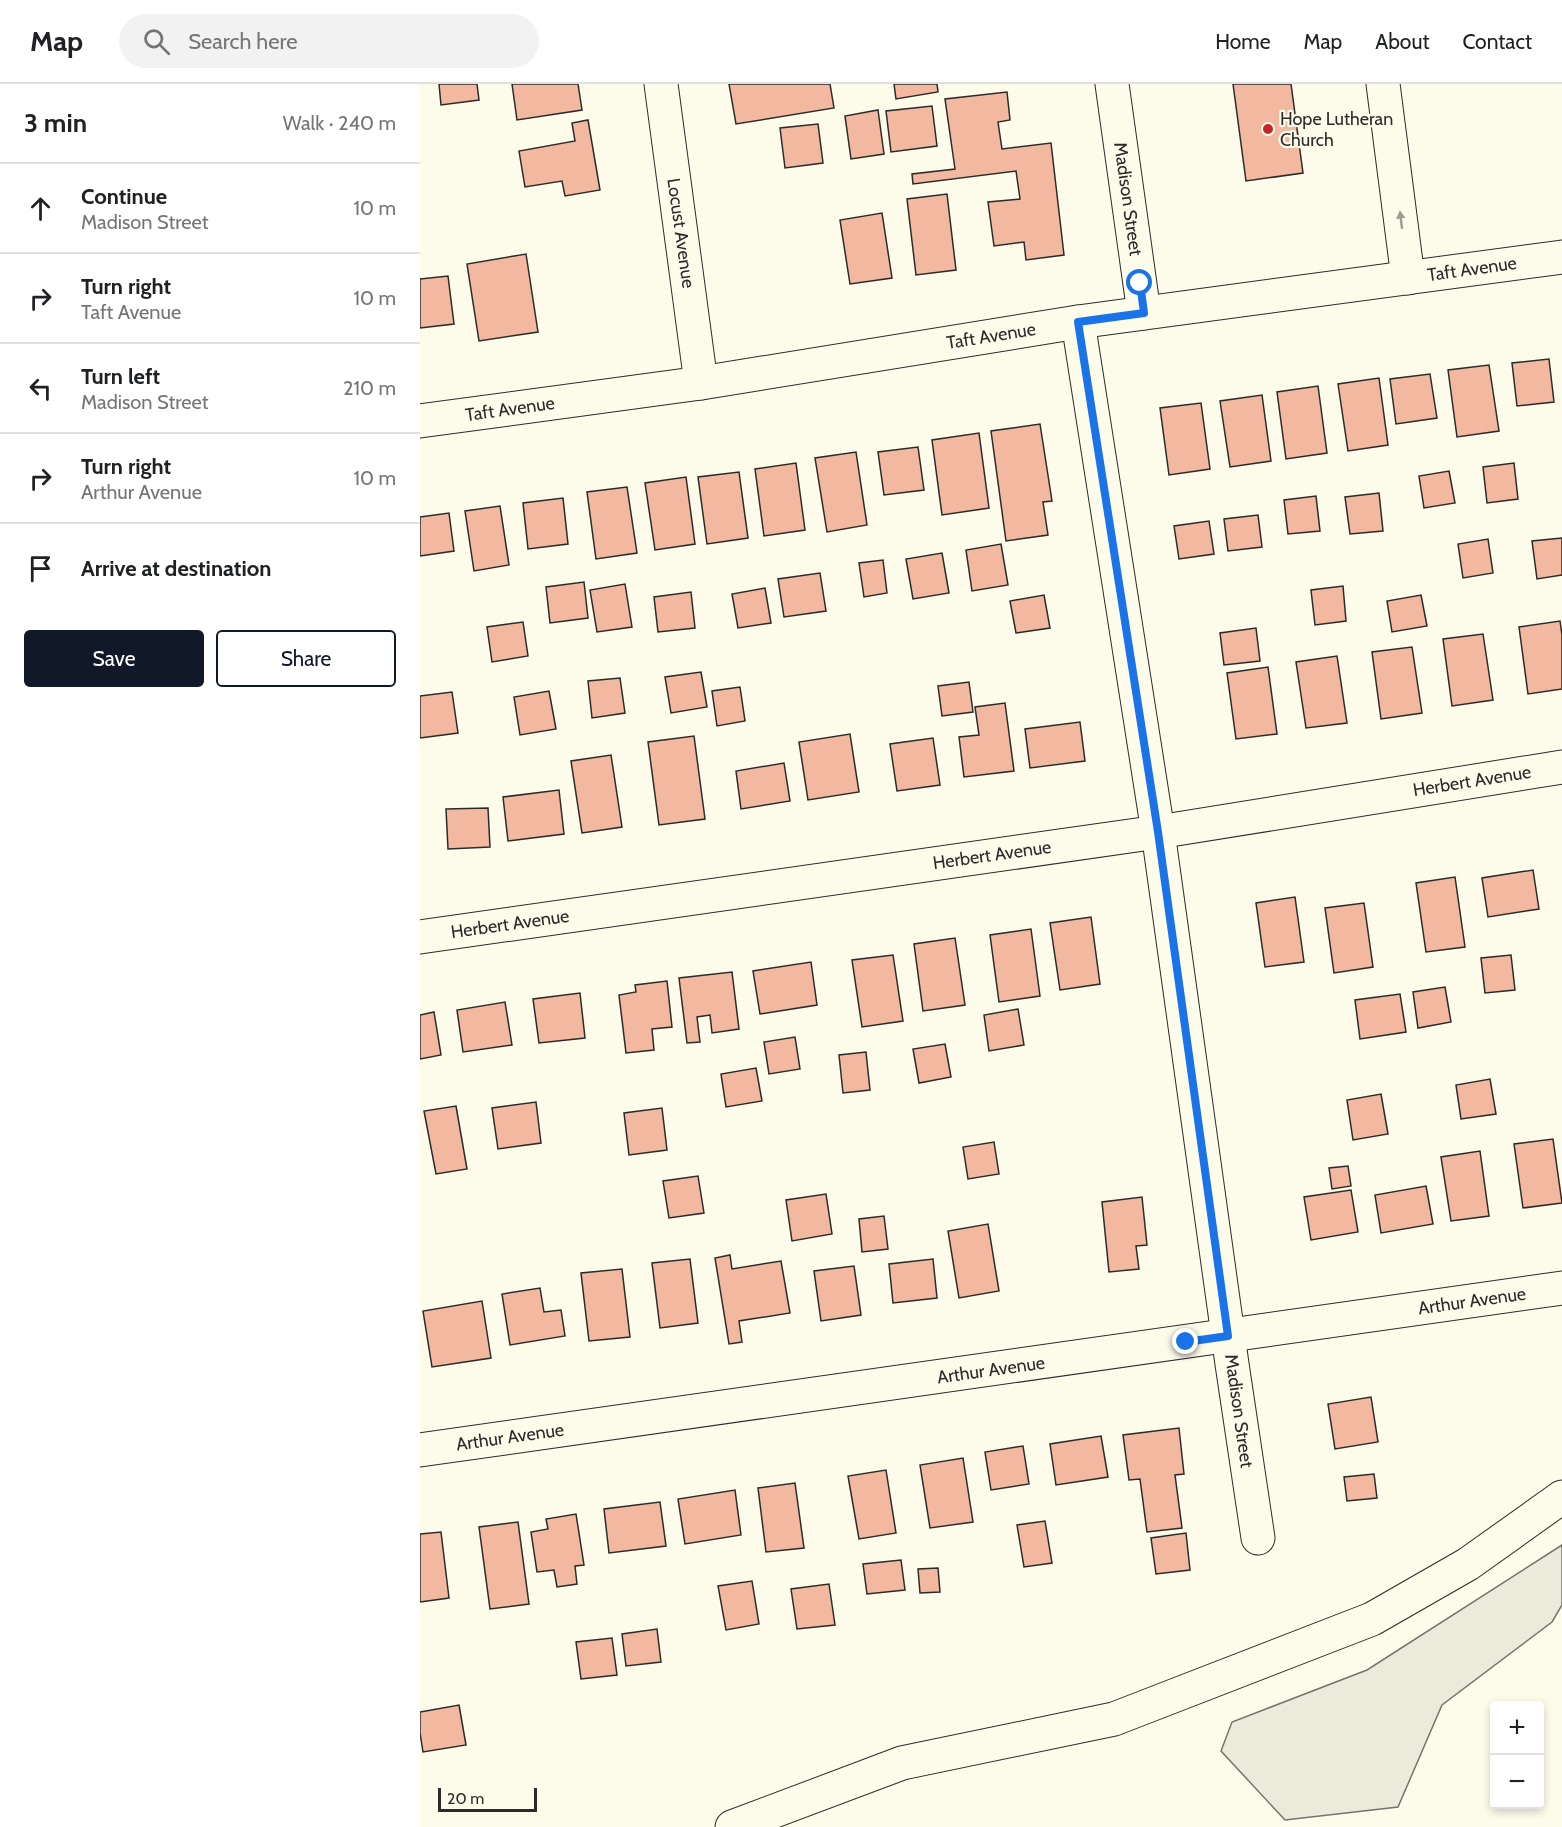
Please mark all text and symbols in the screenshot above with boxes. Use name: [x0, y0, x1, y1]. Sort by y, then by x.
search box: [119, 14, 539, 68]
text: Map: [30, 24, 83, 58]
icon: search: [140, 25, 173, 58]
text: Search here: [188, 28, 297, 55]
text: Home: [1215, 29, 1271, 54]
text: Map: [1304, 29, 1342, 54]
text: About: [1375, 29, 1429, 54]
text: Contact: [1462, 29, 1532, 54]
text: 3 min: [24, 107, 87, 139]
place label: Hope Lutheran Church: [1280, 108, 1393, 151]
text: Walk · 240 m: [283, 111, 396, 135]
marker: Hope Lutheran Church: [1261, 122, 1275, 136]
street label: Madison Street: [1109, 141, 1147, 257]
street label: Locust Avenue: [662, 177, 700, 289]
text: Continue: [81, 183, 167, 210]
icon: ahead: [24, 192, 57, 225]
text: 10 m: [353, 196, 396, 220]
text: Madison Street: [81, 210, 208, 234]
one-way arrow: [1396, 210, 1406, 229]
street label: Taft Avenue: [1426, 252, 1518, 286]
route start: [1126, 269, 1152, 295]
text: Turn right: [81, 273, 171, 300]
icon: right: [24, 282, 57, 315]
text: 10 m: [353, 286, 396, 310]
text: Taft Avenue: [81, 300, 181, 324]
street label: Taft Avenue: [945, 318, 1037, 354]
text: Turn left: [81, 363, 160, 390]
icon: left: [24, 372, 57, 405]
text: 210 m: [343, 376, 396, 400]
text: Madison Street: [81, 390, 208, 414]
street label: Taft Avenue: [464, 392, 556, 426]
text: Turn right: [81, 453, 171, 480]
icon: right: [24, 462, 57, 495]
text: 10 m: [353, 466, 396, 490]
text: Arthur Avenue: [81, 480, 202, 504]
icon: arrive: [24, 552, 57, 585]
text: Arrive at destination: [81, 555, 271, 582]
button: Save: [24, 630, 204, 687]
button: Share: [216, 630, 396, 687]
street label: Herbert Avenue: [1411, 761, 1533, 801]
street label: Herbert Avenue: [931, 836, 1053, 874]
street label: Herbert Avenue: [449, 905, 571, 943]
street label: Arthur Avenue: [1417, 1283, 1527, 1319]
route end: [1172, 1328, 1198, 1354]
street label: Arthur Avenue: [936, 1352, 1046, 1388]
street label: Madison Street: [1220, 1353, 1258, 1469]
street label: Arthur Avenue: [455, 1419, 565, 1455]
map controls: [1490, 1701, 1544, 1809]
button: +: [1490, 1701, 1544, 1755]
button: −: [1490, 1755, 1544, 1809]
scale bar: [438, 1785, 537, 1812]
text: 20 m: [447, 1789, 484, 1808]

